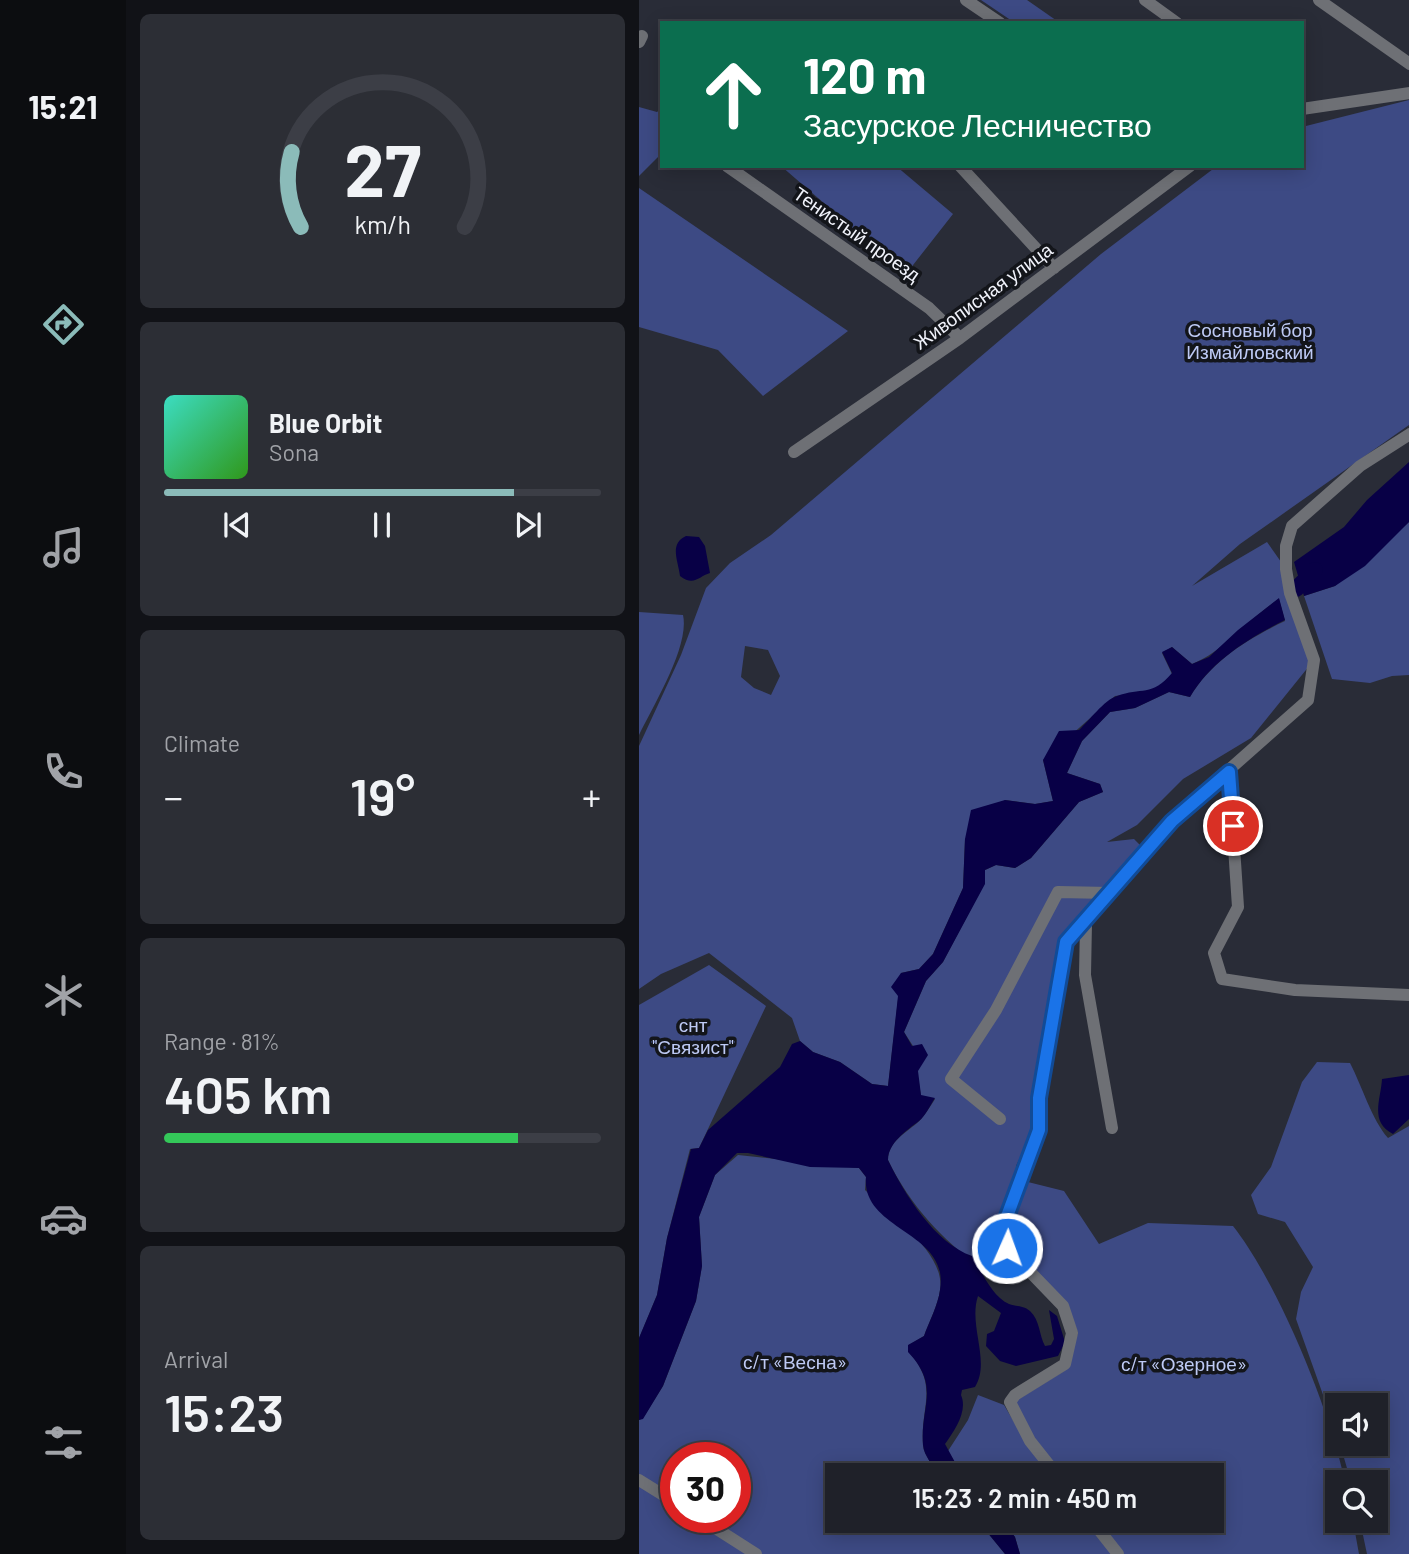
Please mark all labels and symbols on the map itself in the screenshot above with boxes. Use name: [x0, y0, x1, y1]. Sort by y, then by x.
street label: Тенистый проезд: [789, 181, 925, 286]
street label: Живописная улица: [909, 237, 1057, 354]
park label: Сосновый бор Измайловский: [1186, 318, 1314, 363]
pin: [1203, 796, 1263, 856]
park label: снт "Связист": [652, 1013, 734, 1058]
position arrow: [970, 1211, 1044, 1285]
park label: с/т «Весна»: [743, 1350, 847, 1373]
park label: с/т «Озерное»: [1121, 1352, 1247, 1375]
speed limit sign: 30: [660, 1442, 751, 1533]

